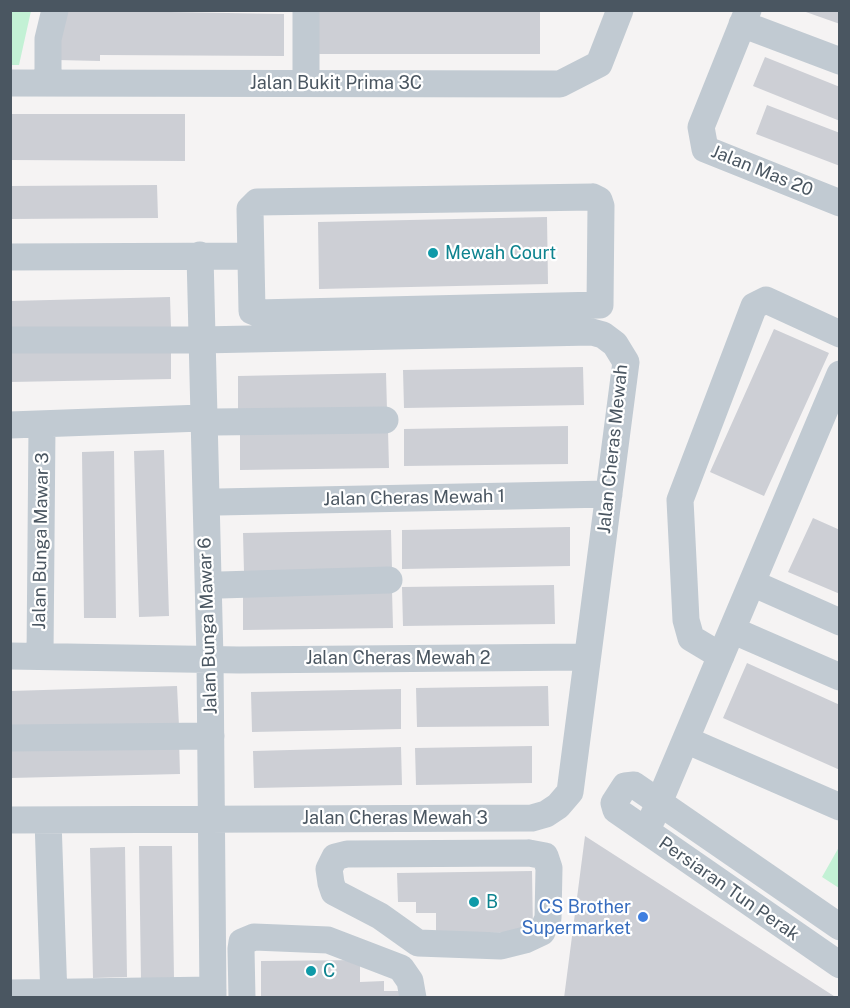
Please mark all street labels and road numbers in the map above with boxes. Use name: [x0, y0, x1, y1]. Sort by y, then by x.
street label: Jalan Bukit Prima 3C: [250, 72, 422, 94]
street label: Jalan Mas 20: [708, 141, 816, 201]
street label: Jalan Cheras Mewah: [593, 363, 633, 535]
street label: Jalan Bunga Mawar 3: [29, 452, 53, 630]
street label: Jalan Cheras Mewah 1: [323, 486, 505, 510]
street label: Jalan Bunga Mawar 6: [194, 537, 222, 715]
street label: Jalan Cheras Mewah 2: [305, 647, 491, 669]
street label: Jalan Cheras Mewah 3: [302, 807, 488, 829]
street label: Persiaran Tun Perak: [655, 832, 803, 946]

